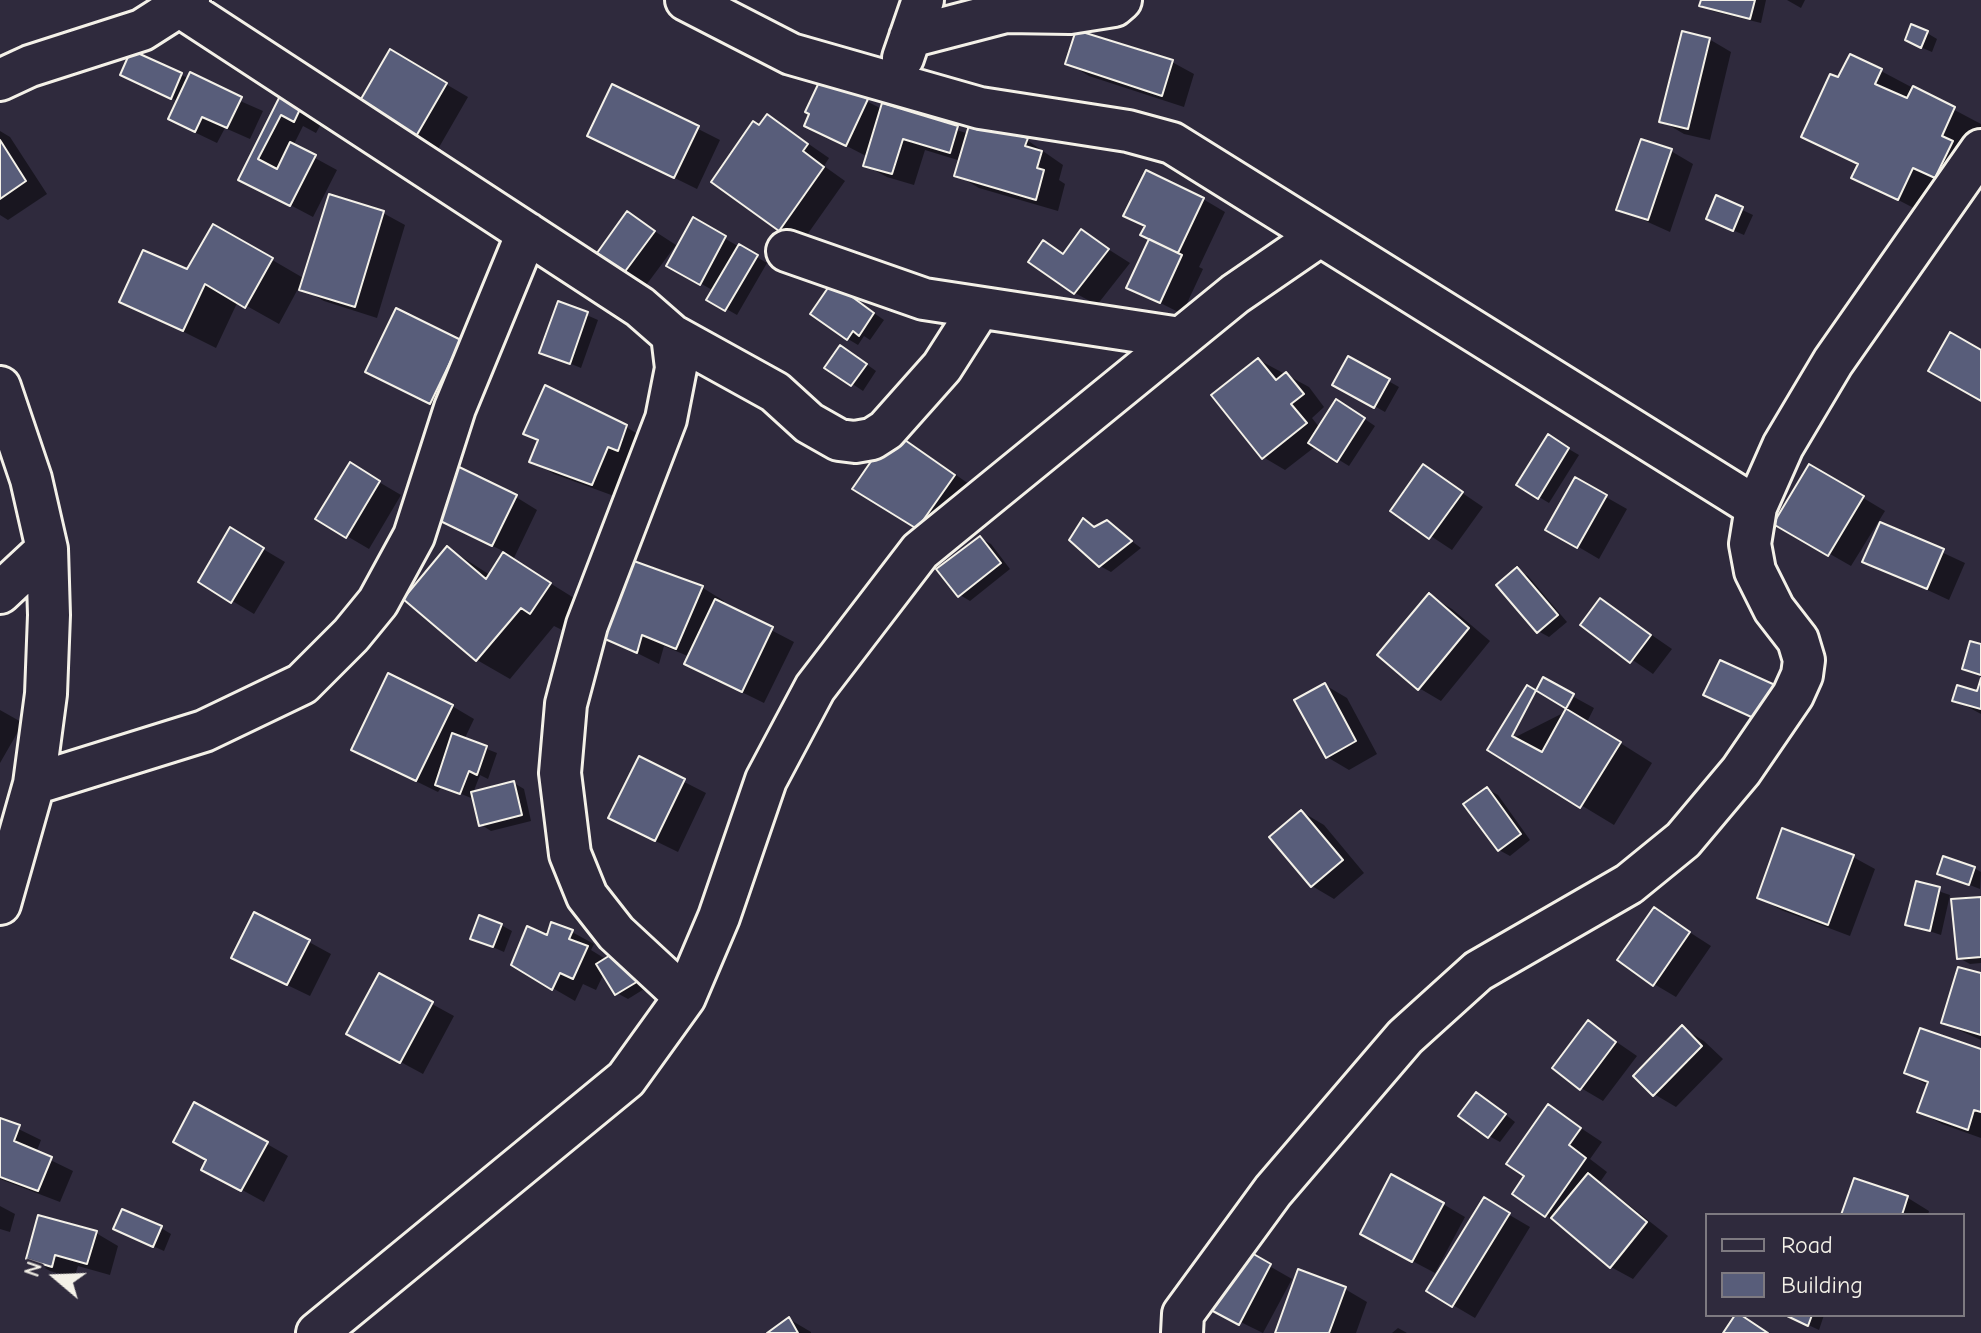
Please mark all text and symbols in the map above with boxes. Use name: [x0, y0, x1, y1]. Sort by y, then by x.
legend: [1705, 1213, 1965, 1317]
text: Road: [1781, 1231, 1833, 1259]
north arrow: [16, 1237, 96, 1317]
text: N: [19, 1258, 48, 1280]
text: Building: [1781, 1271, 1863, 1299]

